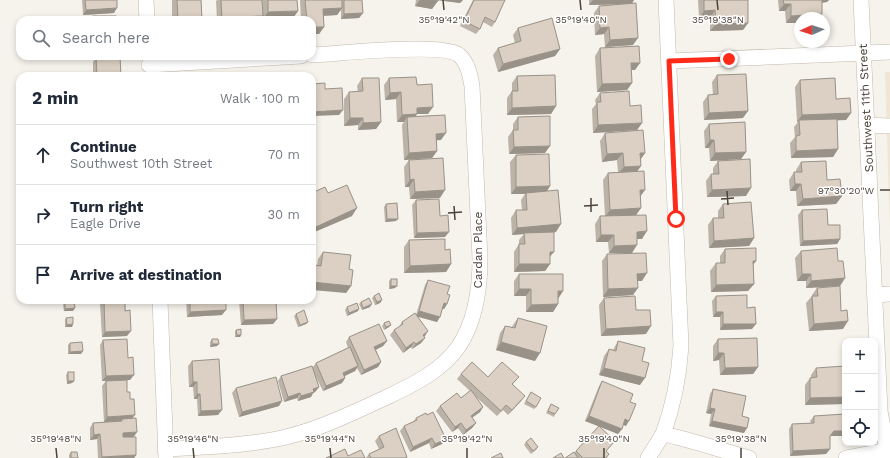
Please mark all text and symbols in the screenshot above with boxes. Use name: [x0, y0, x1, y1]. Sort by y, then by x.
north arrow: [794, 12, 830, 48]
text: 35°19'42"N: [418, 14, 470, 25]
text: 35°19'40"N: [555, 14, 607, 25]
text: 35°19'38"N: [692, 14, 744, 25]
search box: [16, 16, 316, 60]
icon: search: [30, 27, 52, 49]
text: Search here: [62, 29, 150, 47]
street label: Southwest 11th Street: [856, 43, 876, 173]
route end: [720, 50, 738, 68]
text: 2 min: [32, 88, 78, 108]
text: Walk · 100 m: [220, 91, 300, 106]
text: Continue: [70, 138, 137, 156]
icon: ahead: [32, 144, 54, 166]
text: 70 m: [268, 147, 300, 162]
text: Southwest 10th Street: [70, 156, 212, 171]
text: 97°30'20"W: [818, 185, 875, 196]
text: Turn right: [70, 198, 143, 216]
icon: right: [32, 204, 54, 226]
text: 30 m: [268, 207, 300, 222]
route start: [667, 210, 685, 228]
street label: Cardan Place: [471, 211, 485, 289]
text: Eagle Drive: [70, 216, 141, 231]
icon: arrive: [32, 264, 54, 286]
text: Arrive at destination: [70, 266, 222, 284]
map controls: [842, 338, 878, 446]
button: +: [842, 338, 878, 374]
button: −: [842, 374, 878, 410]
button: locate: [842, 410, 878, 446]
text: 35°19'48"N: [30, 433, 82, 444]
text: 35°19'46"N: [167, 433, 219, 444]
text: 35°19'44"N: [305, 433, 355, 444]
text: 35°19'42"N: [441, 433, 493, 444]
text: 35°19'40"N: [578, 433, 630, 444]
text: 35°19'38"N: [715, 433, 767, 444]

